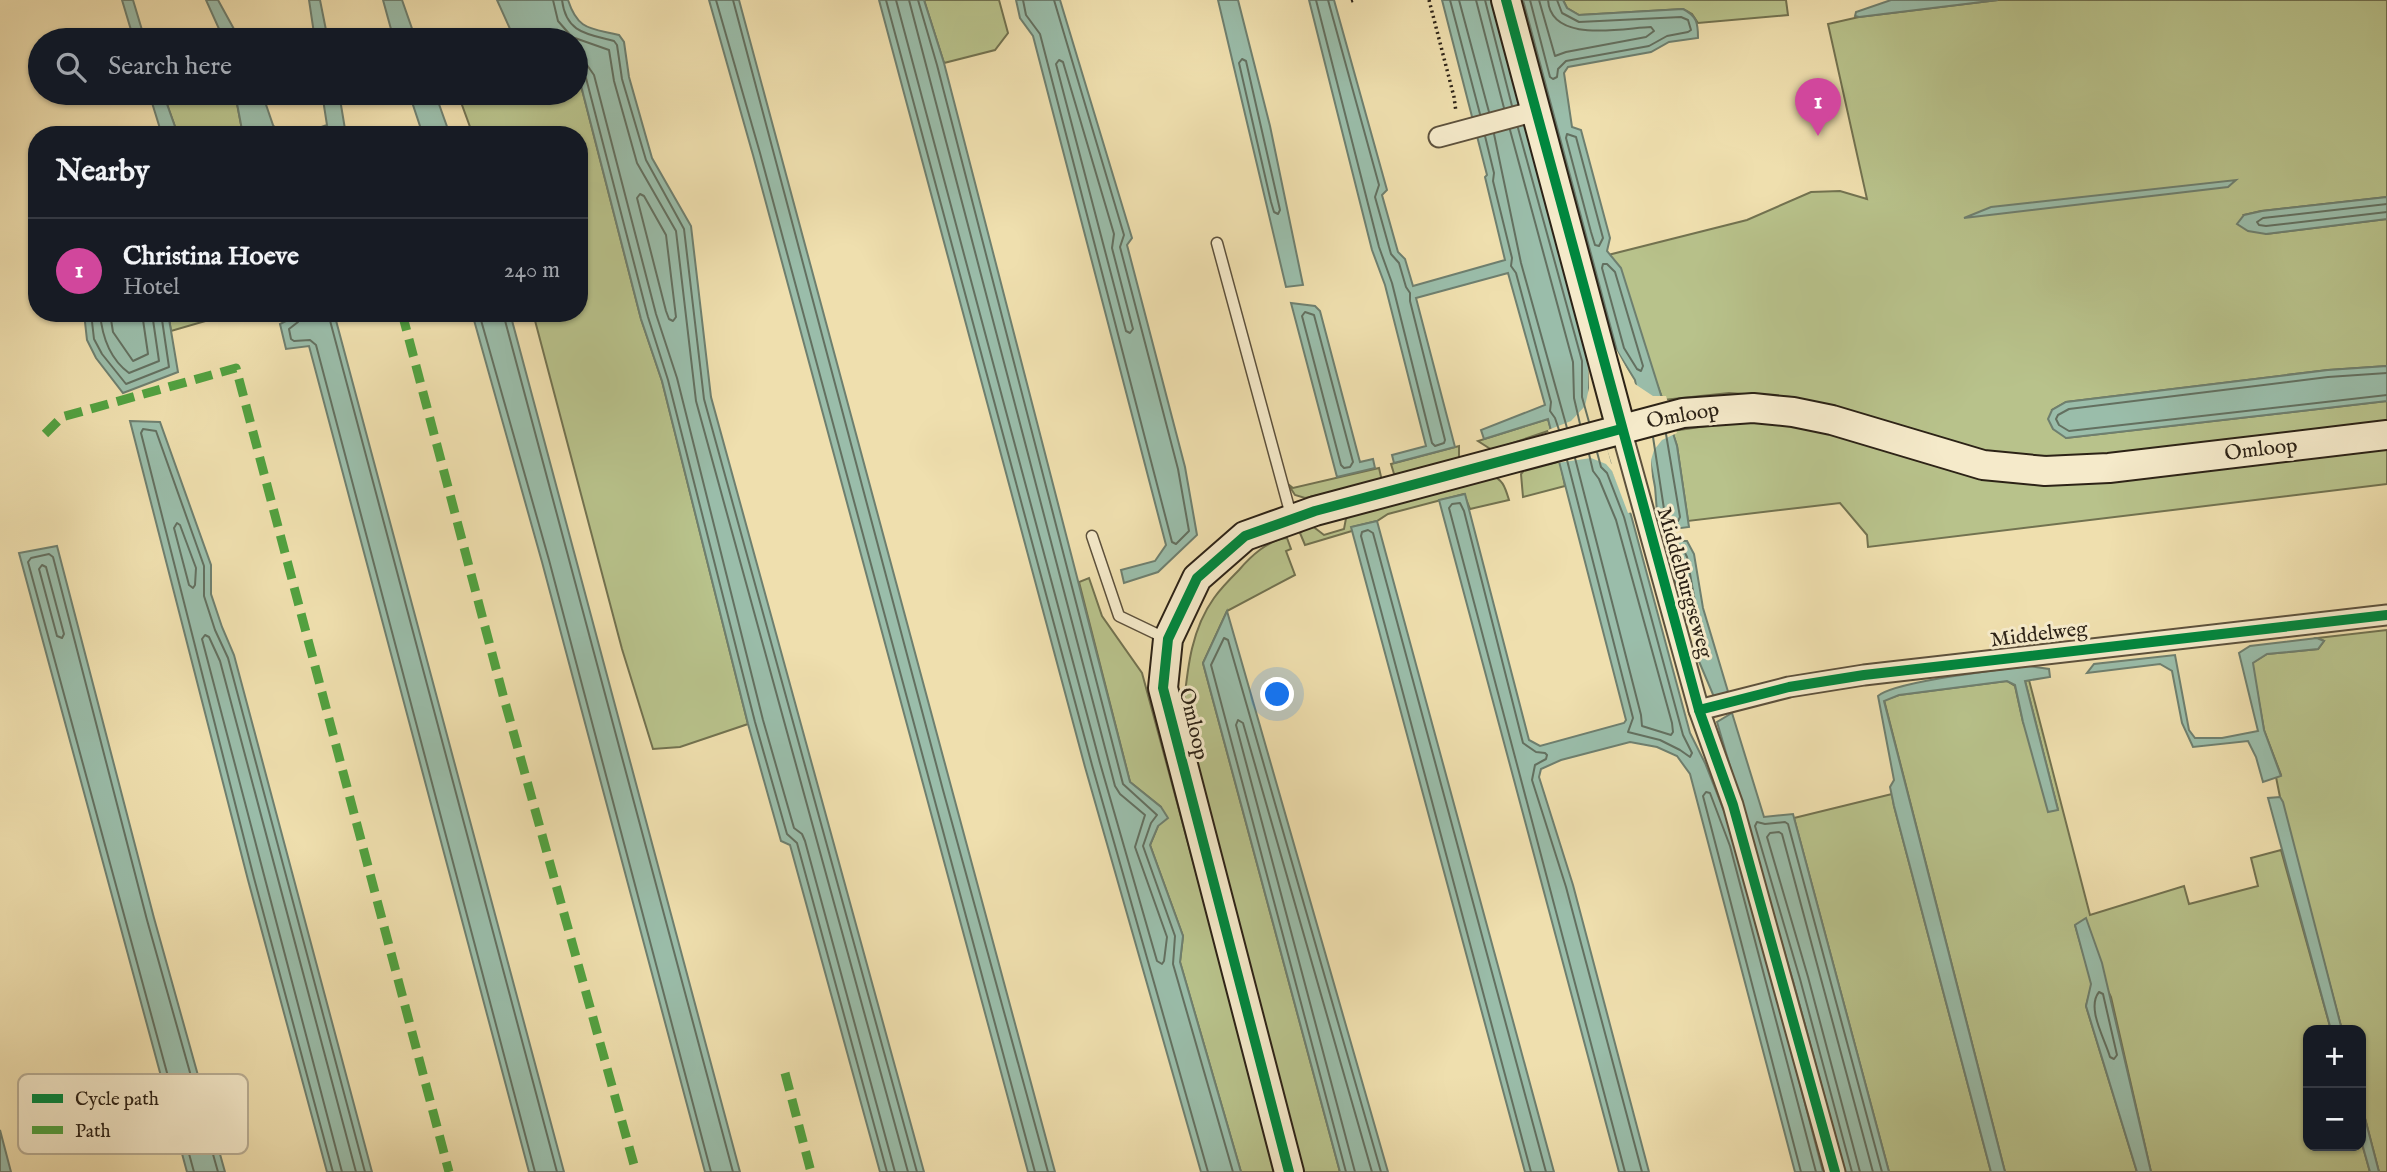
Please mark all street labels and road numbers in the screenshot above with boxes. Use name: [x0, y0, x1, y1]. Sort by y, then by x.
street label: Omloop: [1645, 396, 1721, 436]
street label: Omloop: [2223, 432, 2299, 468]
street label: Middelburgseweg: [1650, 504, 1719, 662]
street label: Middelweg: [1989, 616, 2090, 654]
street label: Omloop: [1172, 685, 1214, 763]

